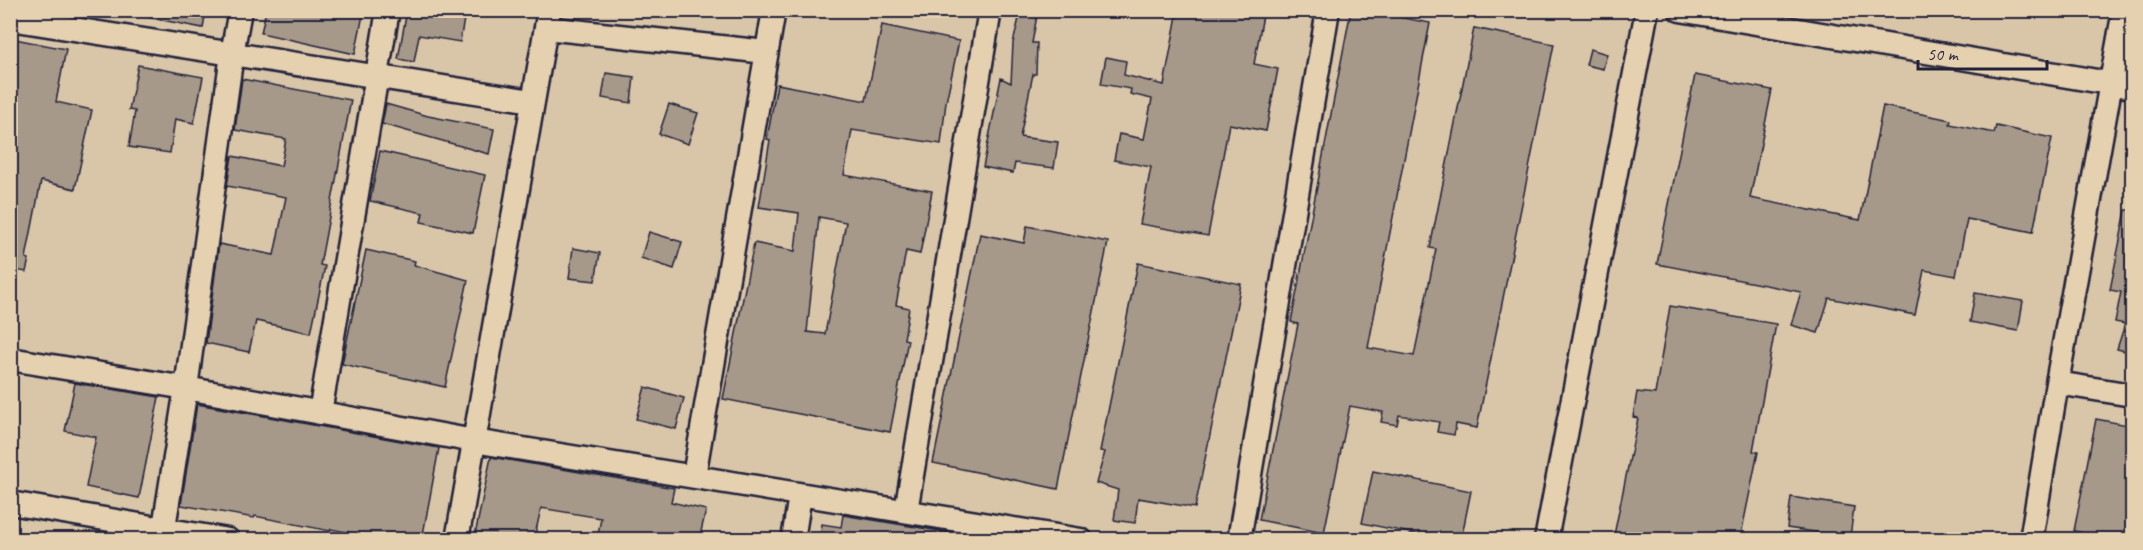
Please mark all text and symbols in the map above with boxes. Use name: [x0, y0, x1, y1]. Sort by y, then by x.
scale bar: [1918, 33, 2047, 71]
text: 50 m: [1927, 43, 1960, 65]

